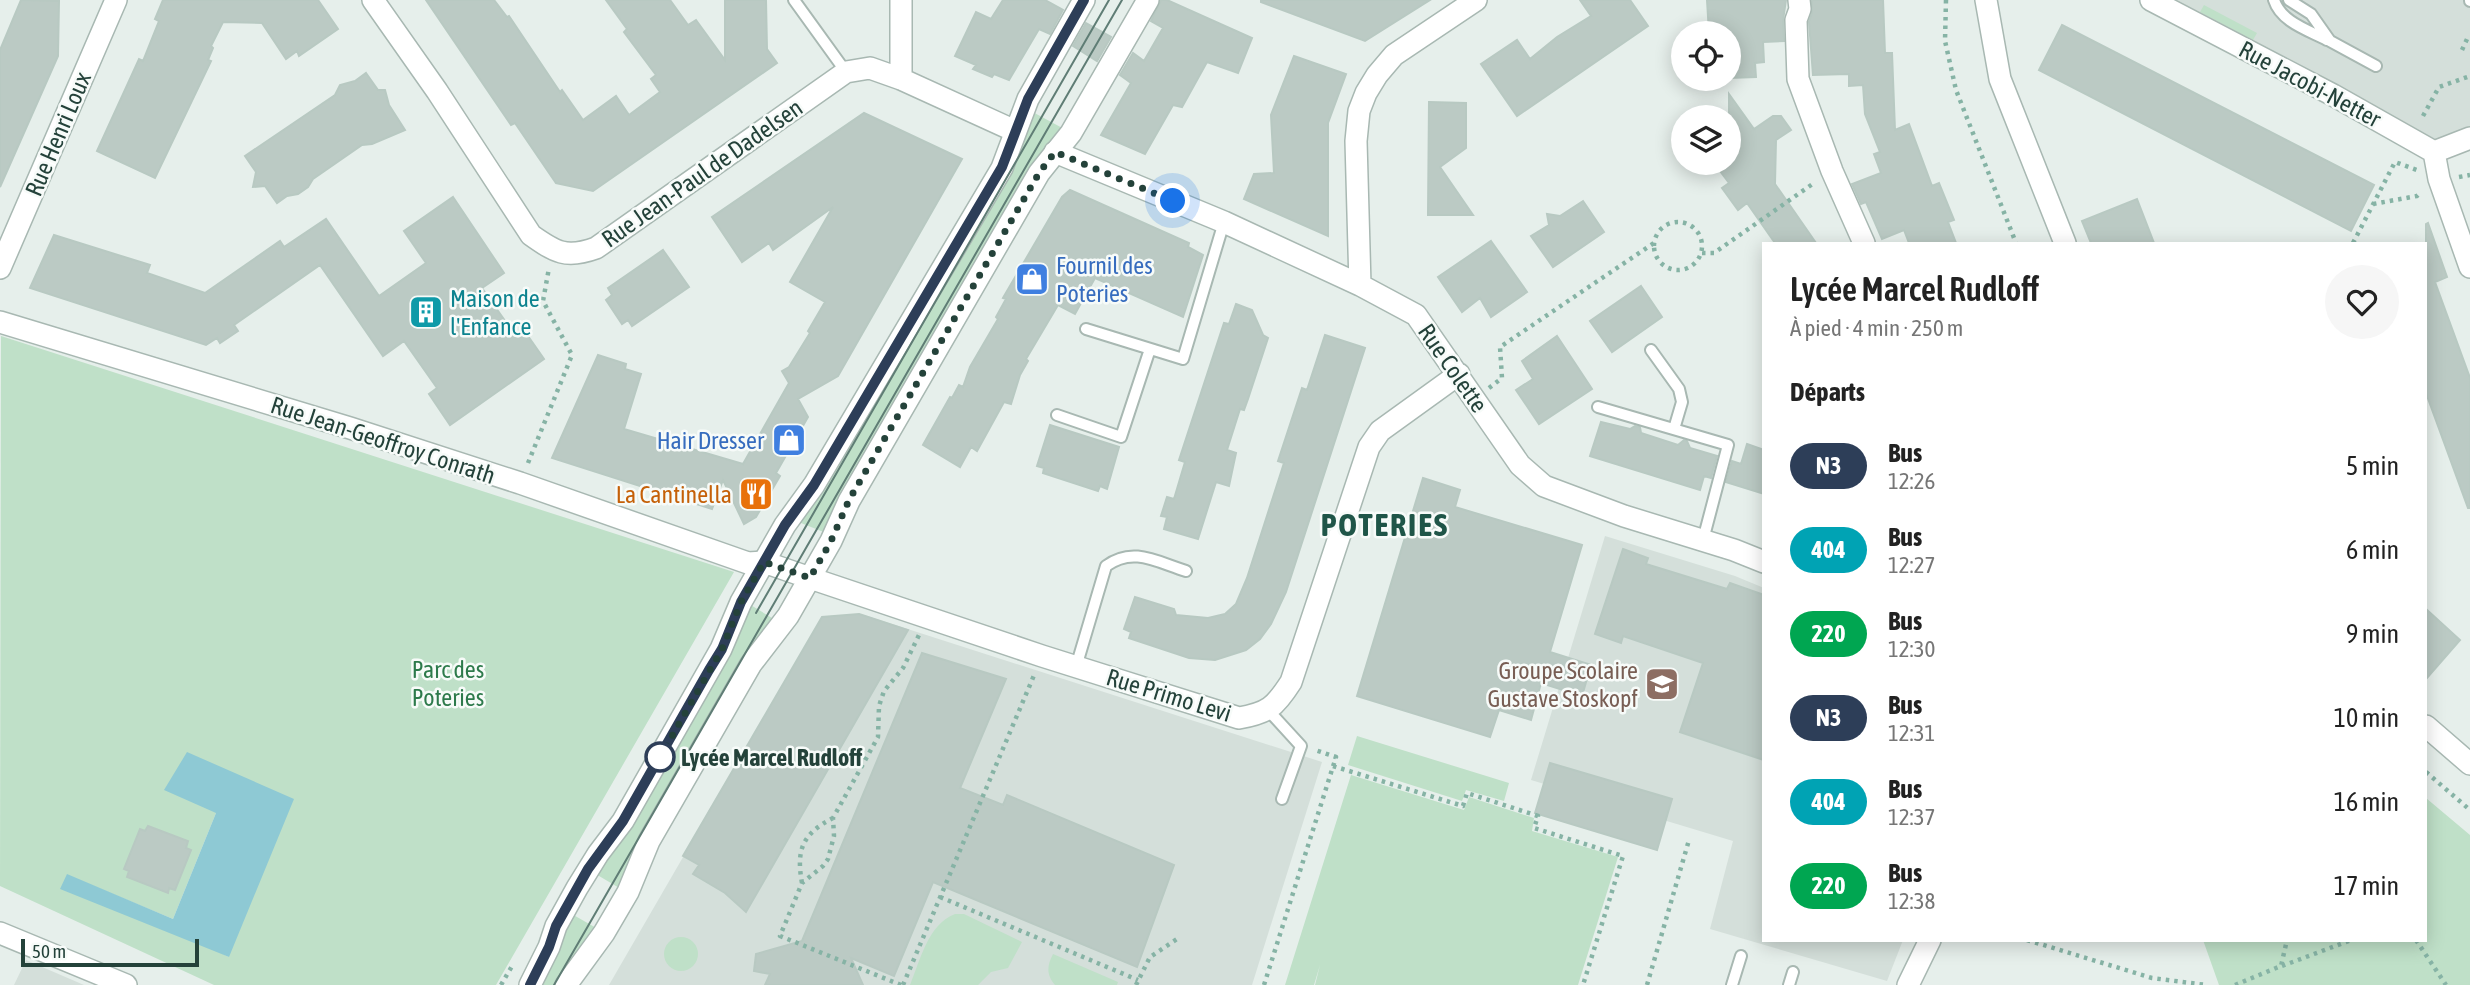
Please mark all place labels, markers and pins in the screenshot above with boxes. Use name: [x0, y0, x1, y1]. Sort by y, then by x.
place label: Fournil des Poteries: [1056, 252, 1153, 307]
shop icon: Fournil des Poteries: [1013, 260, 1051, 298]
place label: Maison de l'Enfance: [450, 285, 540, 340]
building icon: Maison de l'Enfance: [407, 293, 445, 331]
shop icon: Hair Dresser: [770, 421, 808, 459]
place label: Hair Dresser: [657, 427, 765, 454]
restaurant icon: La Cantinella: [737, 475, 775, 513]
place label: La Cantinella: [616, 481, 732, 508]
place label: Groupe Scolaire Gustave Stoskopf: [1487, 657, 1638, 712]
school or university icon: Groupe Scolaire Gustave Stoskopf: [1643, 665, 1681, 703]
marker: Lycée Marcel Rudloff: [645, 742, 675, 772]
place label: Lycée Marcel Rudloff: [681, 744, 863, 771]

